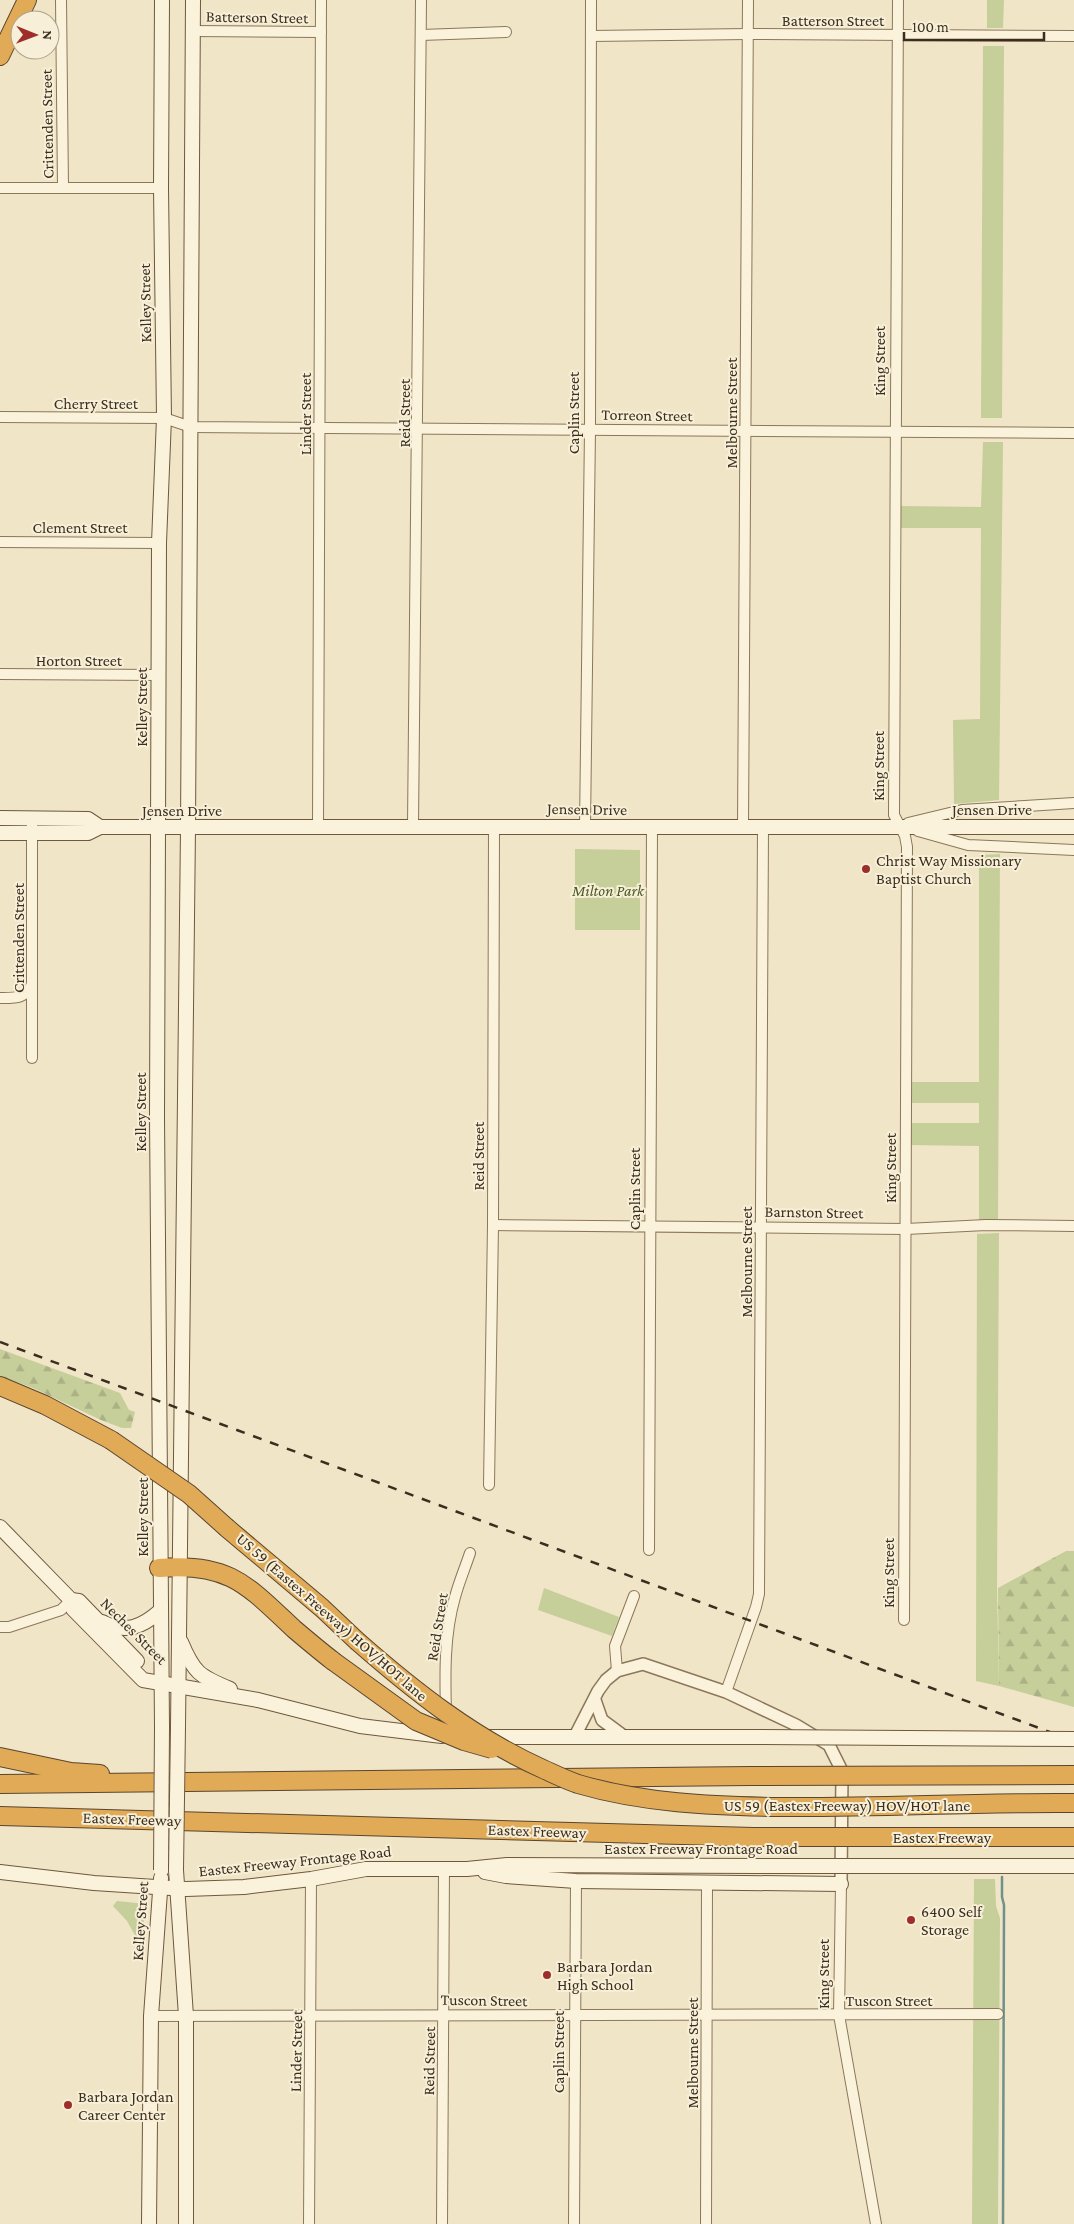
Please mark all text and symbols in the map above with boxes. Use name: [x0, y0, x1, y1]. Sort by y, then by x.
street label: Batterson Street: [206, 8, 309, 26]
north arrow: [10, 10, 60, 60]
scale bar: [904, 10, 1044, 42]
street label: Batterson Street: [782, 12, 885, 29]
text: 100 m: [912, 19, 949, 35]
text: N: [40, 30, 56, 41]
street label: Crittenden Street: [38, 68, 56, 179]
street label: Kelley Street: [136, 262, 155, 343]
street label: King Street: [871, 325, 889, 396]
street label: Melbourne Street: [723, 357, 740, 468]
street label: Caplin Street: [565, 371, 583, 454]
street label: Linder Street: [297, 372, 314, 455]
street label: Reid Street: [396, 378, 413, 447]
street label: Cherry Street: [54, 395, 139, 413]
street label: Torreon Street: [601, 406, 693, 424]
street label: Clement Street: [33, 519, 128, 536]
street label: Horton Street: [36, 652, 123, 669]
street label: Kelley Street: [133, 667, 151, 747]
street label: King Street: [870, 730, 888, 801]
street label: Jensen Drive: [545, 800, 627, 819]
street label: Jensen Drive: [950, 801, 1032, 819]
street label: Jensen Drive: [140, 802, 222, 820]
place label: Christ Way Missionary Baptist Church: [876, 852, 1022, 888]
marker: Christ Way Missionary Baptist Church: [860, 863, 872, 875]
street label: Crittenden Street: [10, 882, 27, 993]
park label: Milton Park: [571, 882, 645, 899]
street label: Kelley Street: [132, 1072, 150, 1152]
street label: Reid Street: [470, 1121, 487, 1190]
street label: King Street: [882, 1132, 900, 1203]
street label: Caplin Street: [626, 1147, 644, 1230]
street label: Barnston Street: [764, 1203, 864, 1221]
street label: Melbourne Street: [738, 1206, 755, 1317]
street label: Kelley Street: [134, 1477, 152, 1557]
street label: US 59 (Eastex Freeway) HOV/HOT lane: [233, 1530, 431, 1705]
street label: King Street: [880, 1537, 898, 1608]
street label: Reid Street: [423, 1591, 451, 1662]
street label: Neches Street: [97, 1594, 171, 1668]
street label: US 59 (Eastex Freeway) HOV/HOT lane: [724, 1797, 970, 1815]
street label: Eastex Freeway: [82, 1809, 182, 1830]
street label: Eastex Freeway: [487, 1821, 587, 1842]
street label: Eastex Freeway: [893, 1829, 992, 1847]
street label: Eastex Freeway Frontage Road: [604, 1840, 799, 1858]
street label: Eastex Freeway Frontage Road: [198, 1842, 393, 1881]
street label: Kelley Street: [129, 1880, 152, 1961]
place label: 6400 Self Storage: [921, 1903, 983, 1939]
marker: 6400 Self Storage: [905, 1914, 917, 1926]
street label: King Street: [815, 1938, 833, 2009]
place label: Barbara Jordan High School: [557, 1958, 653, 1994]
marker: Barbara Jordan High School: [541, 1969, 553, 1981]
street label: Tuscon Street: [440, 1991, 528, 2009]
street label: Tuscon Street: [846, 1992, 933, 2009]
street label: Melbourne Street: [684, 1997, 701, 2108]
street label: Linder Street: [287, 2009, 305, 2092]
street label: Caplin Street: [550, 2010, 568, 2093]
street label: Reid Street: [420, 2026, 438, 2096]
place label: Barbara Jordan Career Center: [78, 2088, 174, 2123]
marker: Barbara Jordan Career Center: [62, 2099, 74, 2111]

